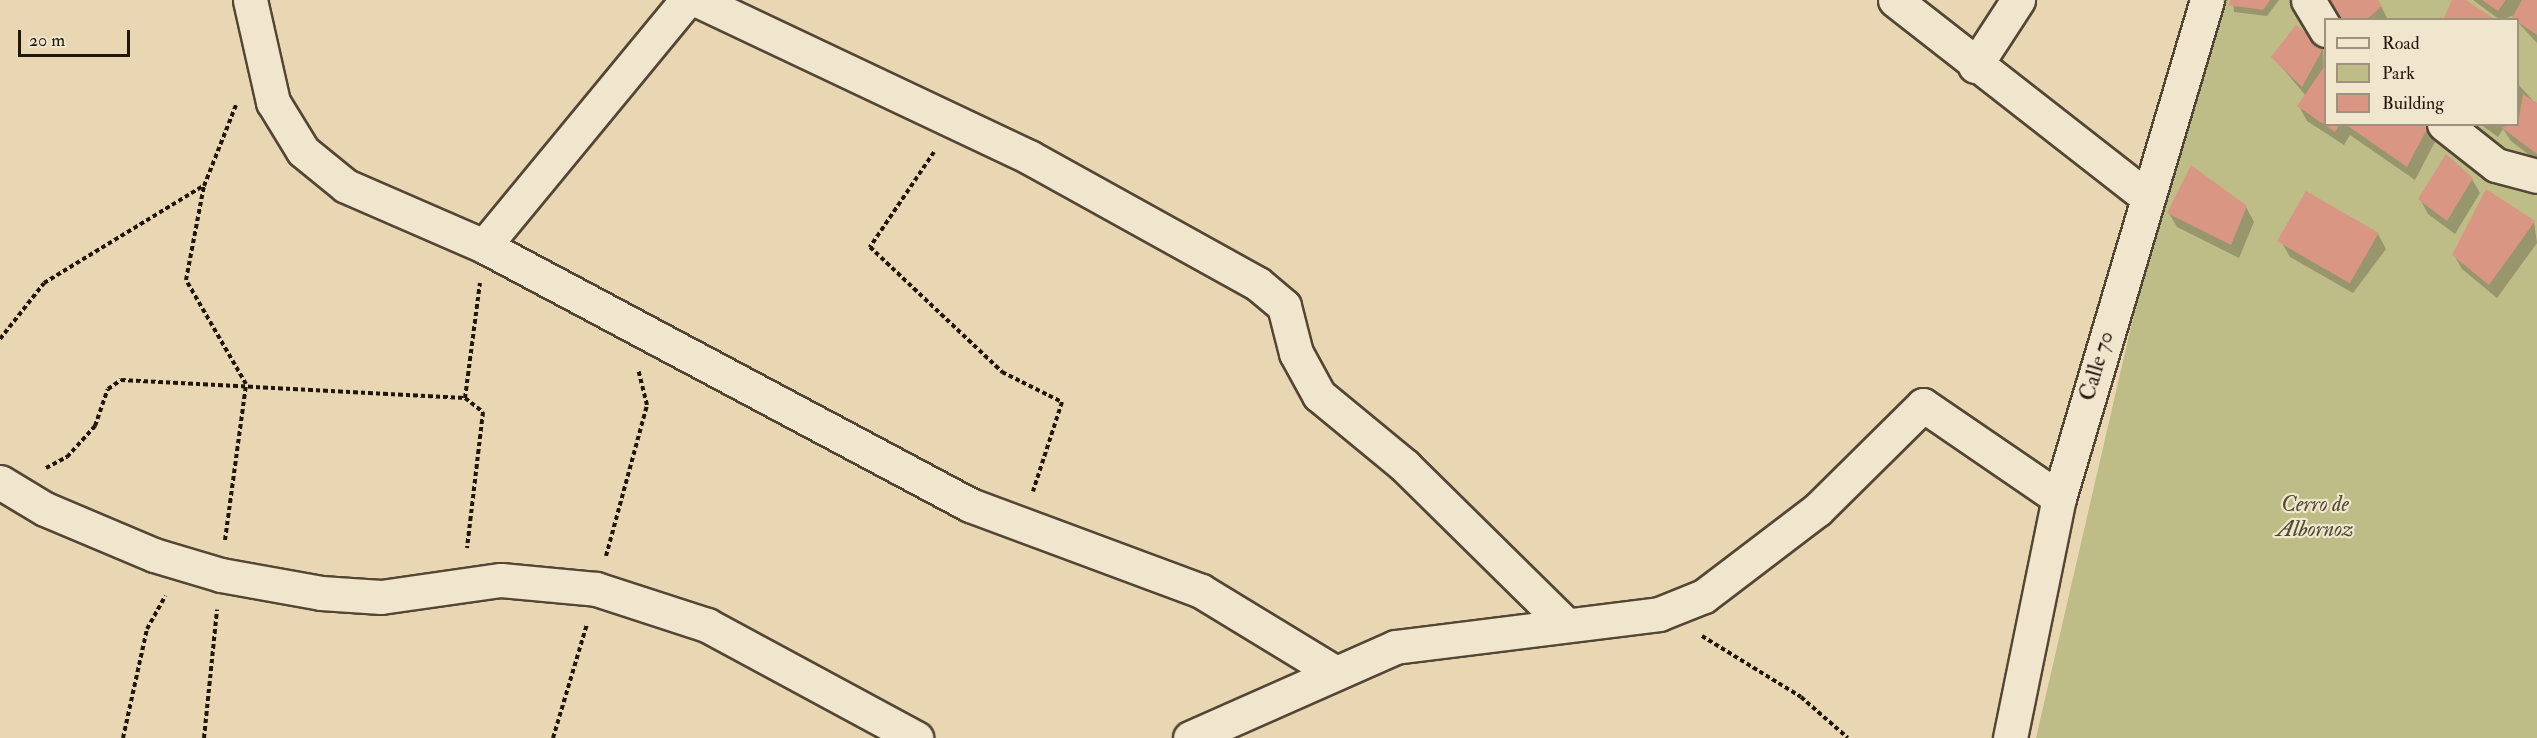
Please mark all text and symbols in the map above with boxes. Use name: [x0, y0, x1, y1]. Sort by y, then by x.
scale bar: [21, 18, 134, 56]
legend: [2324, 18, 2519, 126]
text: 20 m: [29, 29, 65, 52]
text: Road: [2382, 32, 2420, 55]
text: Park: [2382, 62, 2415, 85]
text: Building: [2382, 92, 2444, 115]
street label: Calle 70: [2074, 328, 2120, 404]
park label: Cerro de Albornoz: [2276, 491, 2354, 542]

